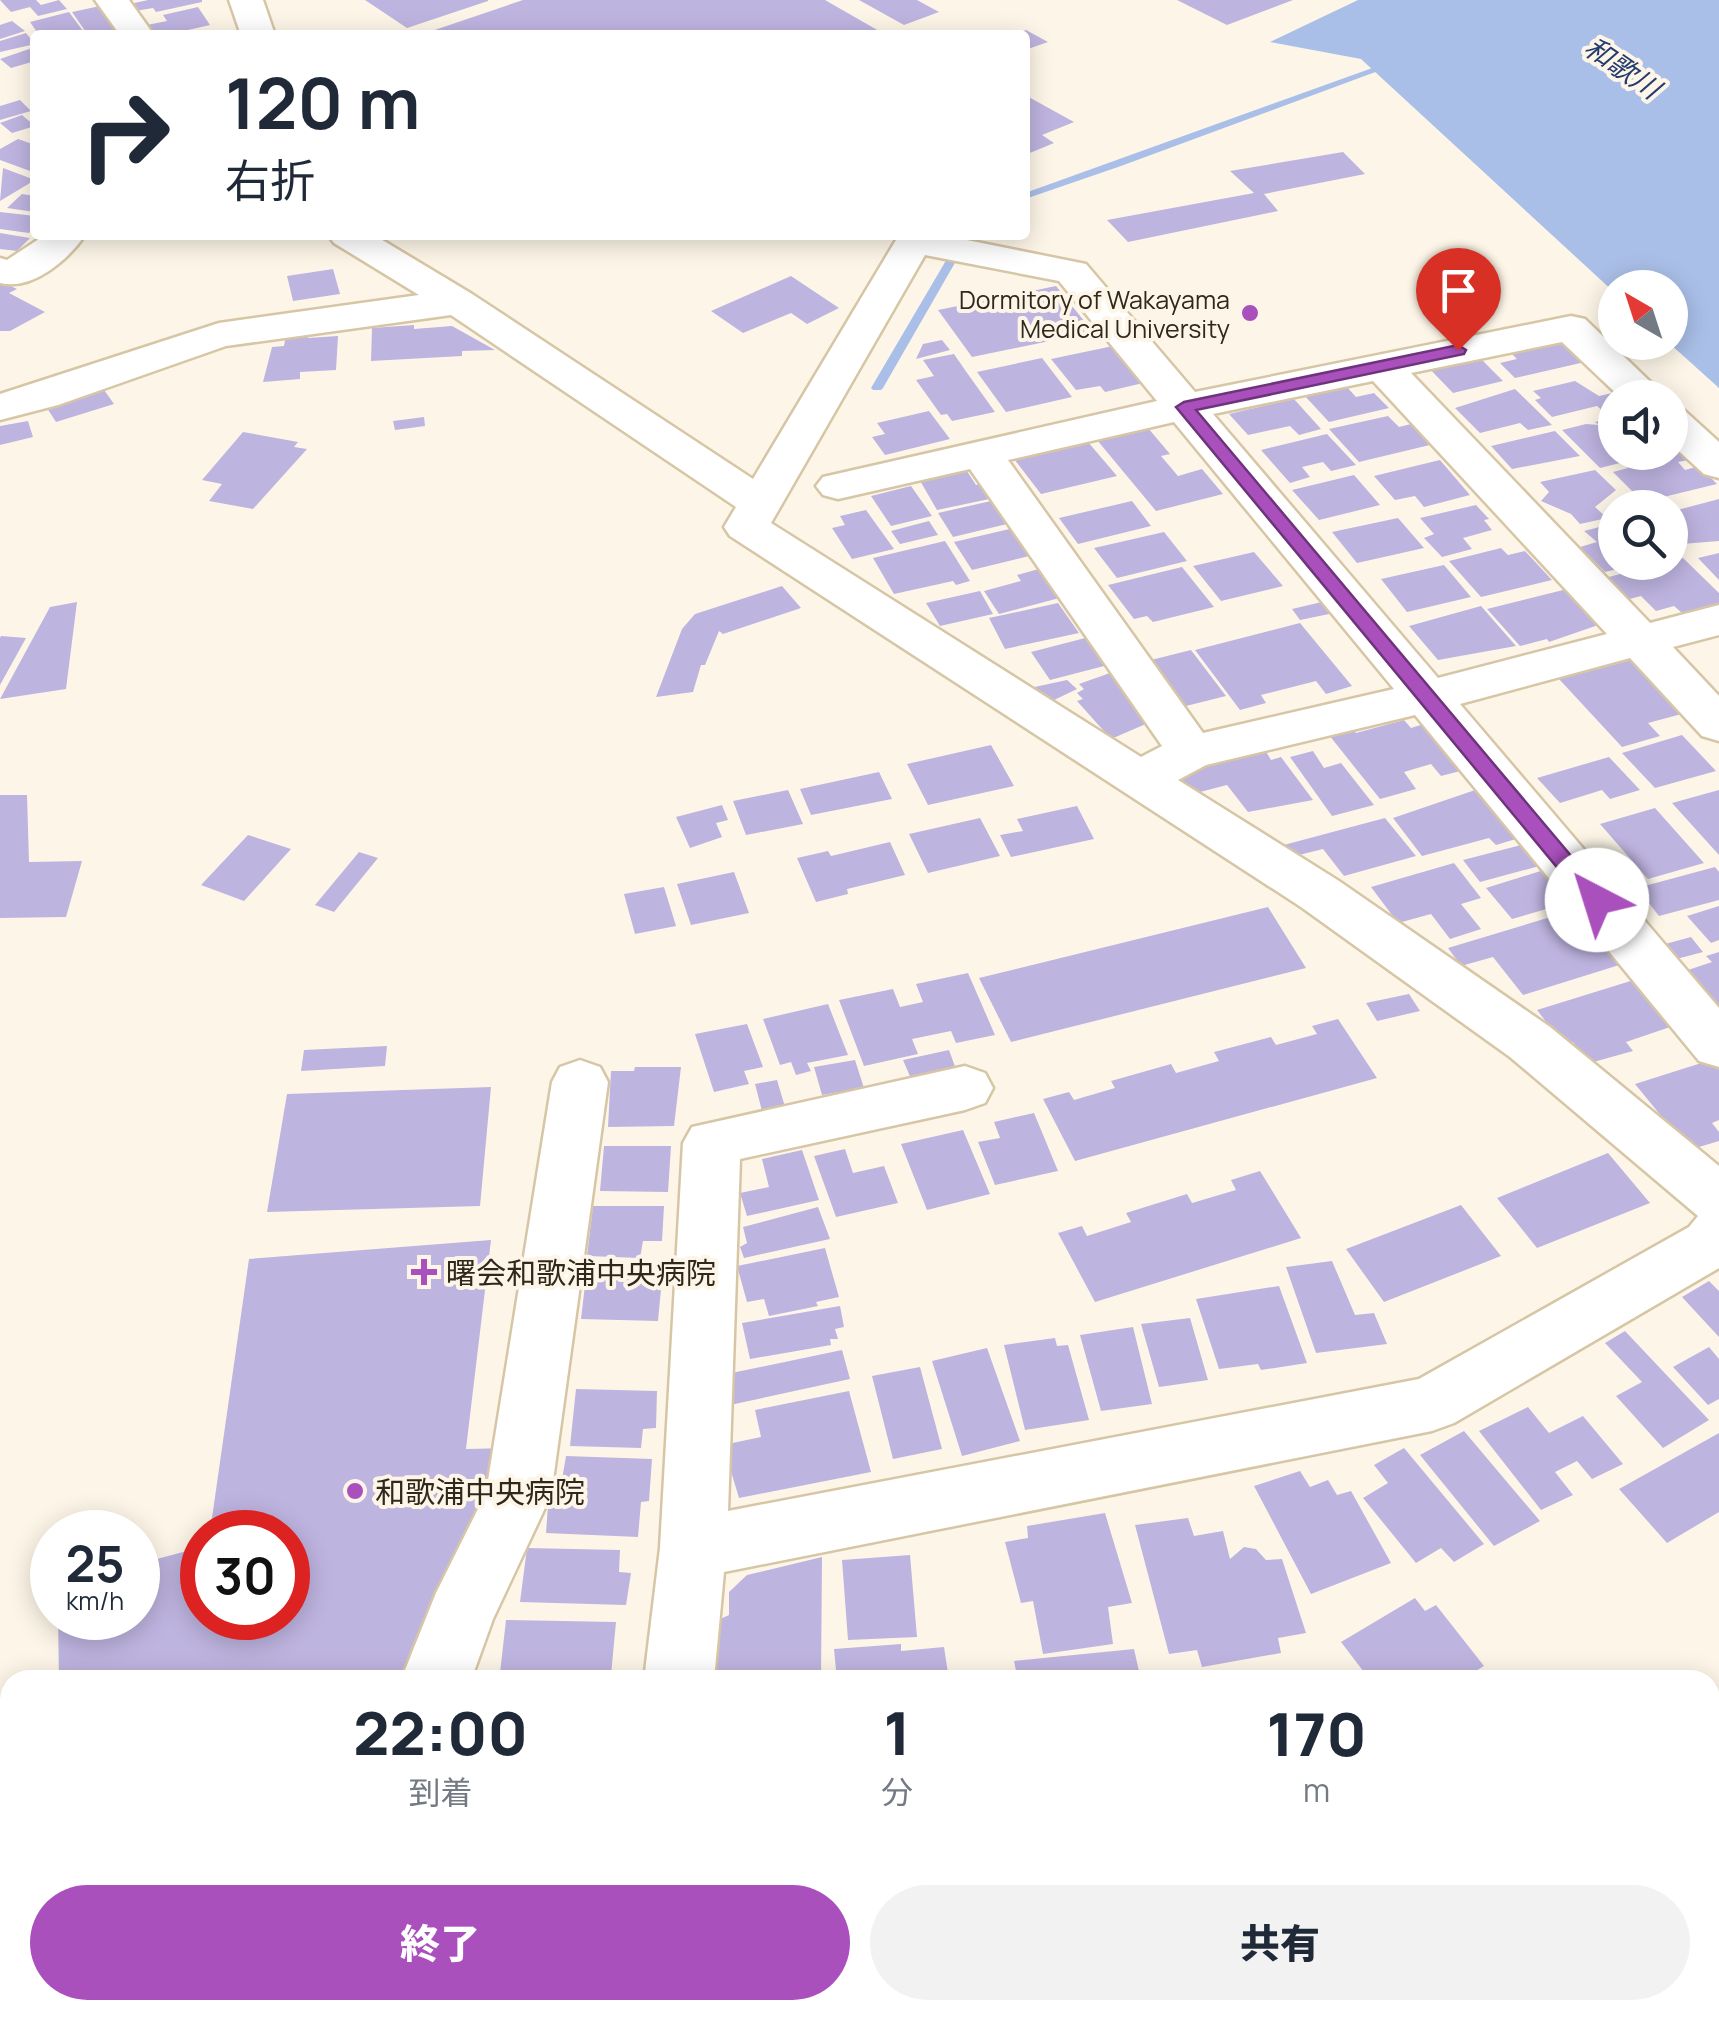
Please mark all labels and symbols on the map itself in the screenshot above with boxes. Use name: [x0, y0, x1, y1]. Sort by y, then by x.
water label: 和歌川: [1578, 27, 1671, 108]
pin: [1416, 248, 1501, 351]
north arrow: [1598, 270, 1688, 360]
place label: Dormitory of Wakayama Medical University: [959, 282, 1230, 346]
marker: Dormitory of Wakayama Medical University: [1239, 302, 1261, 324]
position arrow: [1545, 848, 1649, 952]
place label: 曙会和歌浦中央病院: [446, 1252, 716, 1293]
marker: 曙会和歌浦中央病院: [411, 1259, 437, 1285]
place label: 和歌浦中央病院: [375, 1471, 585, 1512]
marker: 和歌浦中央病院: [344, 1480, 366, 1502]
speed limit sign: 30: [180, 1510, 310, 1640]

